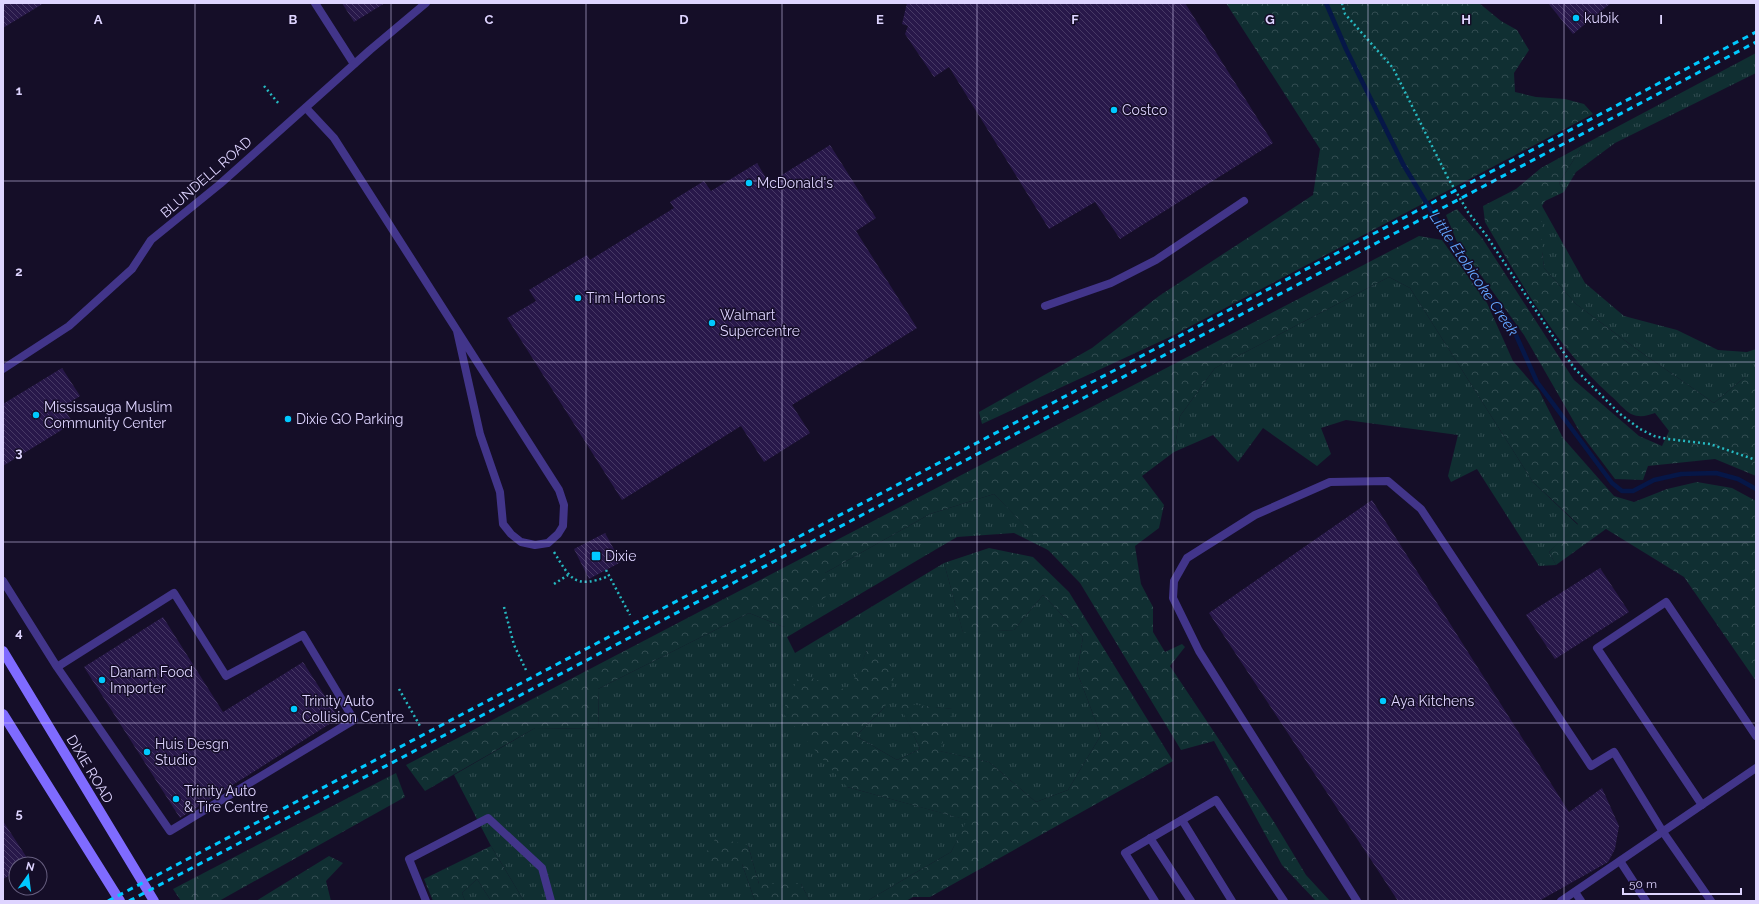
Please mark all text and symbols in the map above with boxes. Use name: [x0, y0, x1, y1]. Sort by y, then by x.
place label: kubik: [1584, 10, 1619, 26]
text: A: [94, 12, 103, 27]
text: B: [289, 12, 298, 27]
text: C: [485, 12, 494, 27]
text: D: [679, 12, 689, 27]
text: E: [876, 12, 884, 27]
text: F: [1071, 12, 1079, 27]
text: G: [1265, 12, 1275, 27]
text: H: [1461, 12, 1471, 27]
text: I: [1659, 12, 1663, 27]
marker: kubik: [1571, 13, 1581, 23]
text: 1: [16, 83, 23, 98]
place label: Costco: [1122, 102, 1167, 118]
marker: Costco: [1109, 105, 1119, 115]
street label: BLUNDELL ROAD: [157, 133, 255, 221]
place label: McDonald's: [757, 175, 833, 191]
marker: McDonald's: [744, 178, 754, 188]
water label: Little Etobicoke Creek: [1426, 208, 1522, 340]
text: 2: [15, 264, 23, 279]
place label: Tim Hortons: [586, 290, 666, 306]
marker: Tim Hortons: [573, 293, 583, 303]
place label: Walmart Supercentre: [720, 307, 800, 339]
marker: Walmart Supercentre: [707, 318, 717, 328]
place label: Mississauga Muslim Community Center: [44, 399, 172, 431]
marker: Mississauga Muslim Community Center: [31, 410, 41, 420]
place label: Dixie GO Parking: [296, 411, 404, 427]
marker: Dixie GO Parking: [283, 414, 293, 424]
text: 3: [15, 445, 23, 460]
place label: Dixie: [605, 548, 636, 564]
marker: Dixie: [590, 550, 602, 562]
text: 4: [15, 625, 23, 640]
place label: Danam Food Importer: [110, 664, 193, 696]
marker: Danam Food Importer: [97, 675, 107, 685]
place label: Trinity Auto Collision Centre: [302, 693, 404, 725]
place label: Aya Kitchens: [1391, 693, 1474, 709]
marker: Aya Kitchens: [1378, 696, 1388, 706]
marker: Trinity Auto Collision Centre: [289, 704, 299, 714]
street label: DIXIE ROAD: [63, 732, 117, 806]
place label: Huis Desgn Studio: [155, 736, 229, 768]
marker: Huis Desgn Studio: [142, 747, 152, 757]
place label: Trinity Auto & Tire Centre: [184, 783, 268, 815]
marker: Trinity Auto & Tire Centre: [171, 794, 181, 804]
text: 5: [15, 806, 23, 821]
north arrow: [8, 856, 48, 896]
text: N: [25, 859, 36, 874]
scale bar: [1623, 870, 1741, 896]
text: 50 m: [1629, 877, 1657, 891]

